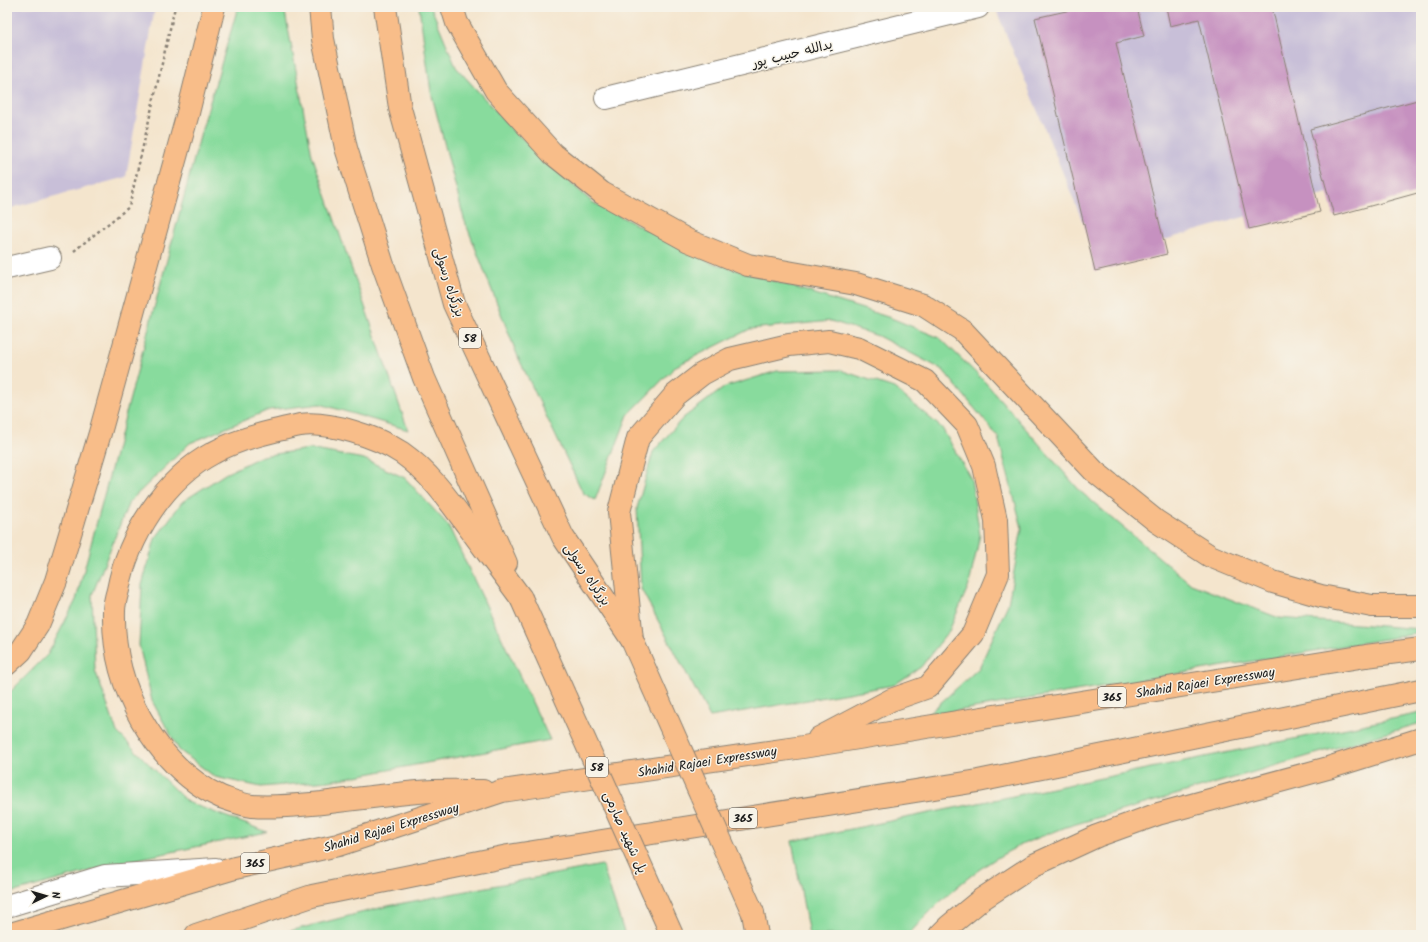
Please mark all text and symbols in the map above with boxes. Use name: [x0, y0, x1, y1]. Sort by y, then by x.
street label: یدالله حبیب پور: [749, 34, 835, 75]
street label: بزرگراه رسولی: [427, 245, 470, 320]
road number: 58: [459, 328, 481, 348]
street label: بزرگراه رسولی: [558, 539, 616, 611]
street label: Shahid Rajaei Expressway: [1134, 662, 1277, 705]
road number: 365: [1098, 687, 1126, 707]
street label: Shahid Rajaei Expressway: [636, 741, 779, 784]
road number: 58: [586, 757, 608, 777]
street label: پل شهید صارمی: [597, 788, 652, 877]
street label: Shahid Rajaei Expressway: [321, 798, 463, 859]
road number: 365: [729, 808, 757, 828]
road number: 365: [241, 853, 269, 873]
north arrow: [26, 876, 66, 916]
text: N: [46, 891, 64, 900]

